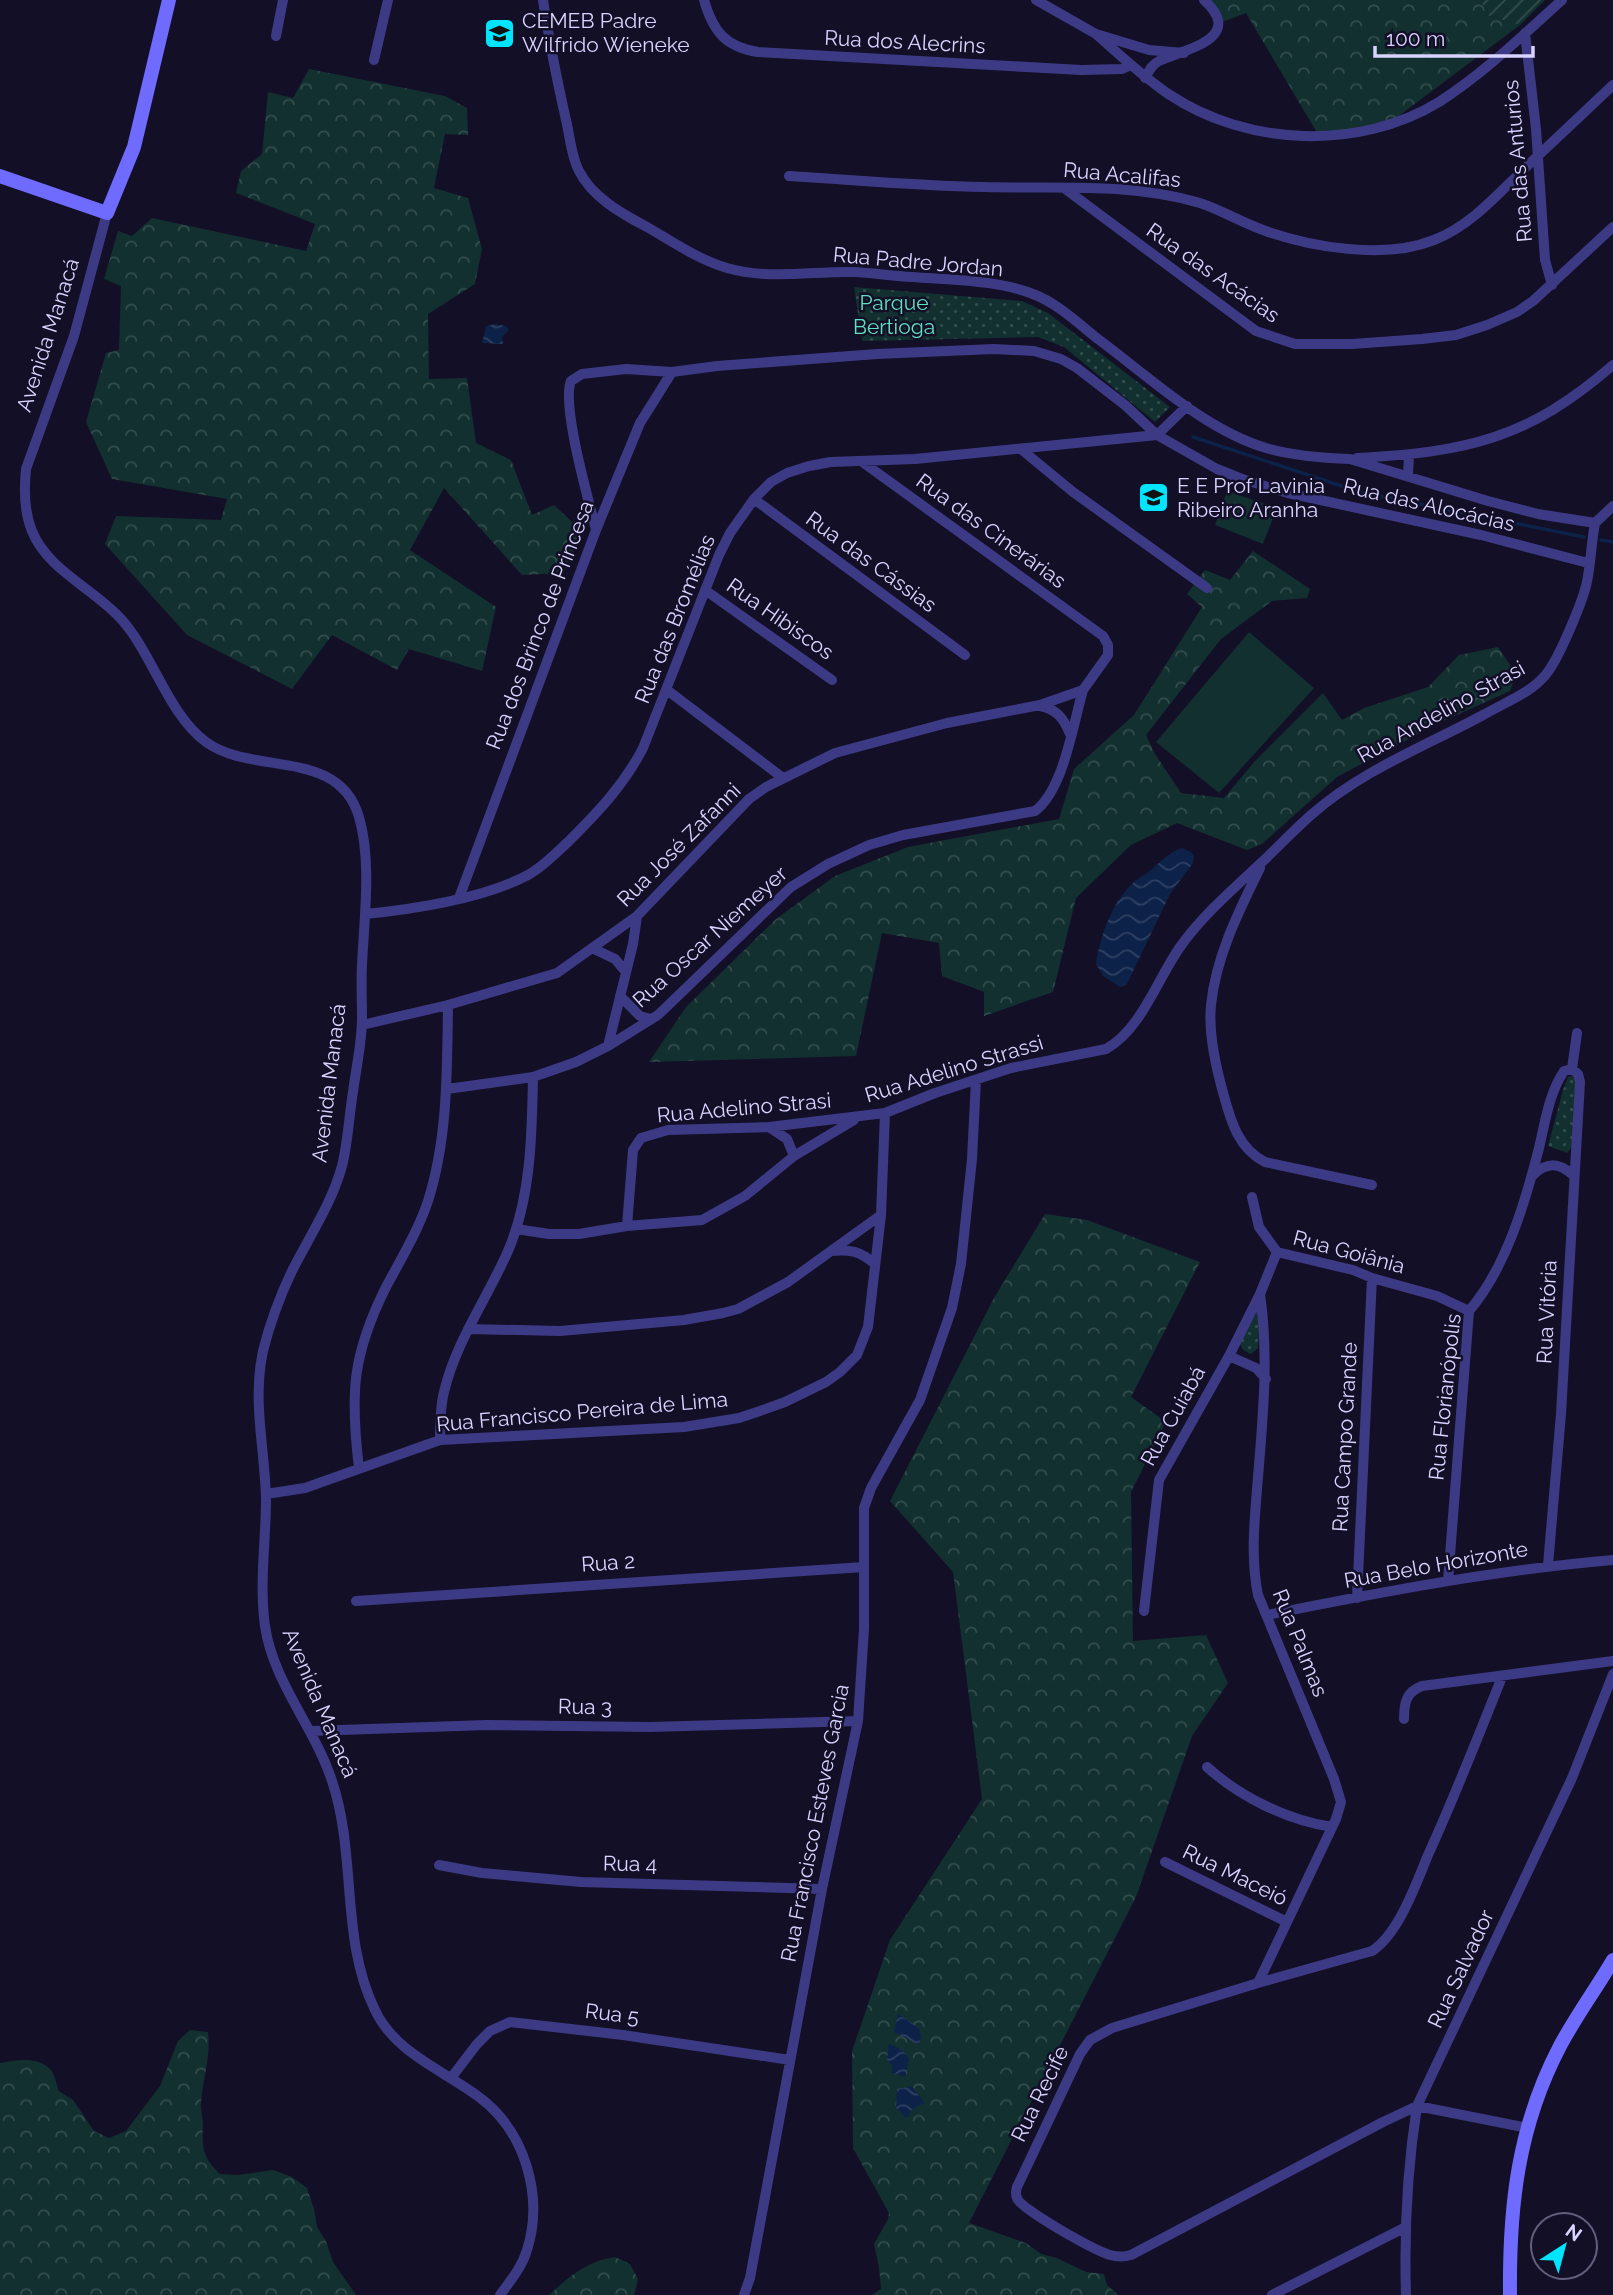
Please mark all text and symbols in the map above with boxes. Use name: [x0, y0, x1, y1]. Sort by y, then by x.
place label: CEMEB Padre Wilfrido Wieneke: [522, 8, 690, 57]
scale bar: [1375, 14, 1532, 58]
school or university icon: CEMEB Padre Wilfrido Wieneke: [482, 16, 516, 50]
street label: Rua dos Alecrins: [824, 25, 986, 58]
text: 100 m: [1386, 26, 1445, 51]
street label: Rua das Anturios: [1498, 79, 1537, 243]
street label: Rua Acalifas: [1062, 157, 1182, 192]
street label: Rua das Acácias: [1142, 217, 1285, 328]
street label: Rua Padre Jordan: [832, 242, 1004, 281]
street label: Avenida Manacá: [11, 255, 84, 415]
park label: Parque Bertioga: [853, 290, 935, 339]
street label: Rua das Cinerárias: [912, 468, 1071, 593]
place label: E E Prof Lavinia Ribeiro Aranha: [1177, 473, 1325, 522]
street label: Rua das Alocácias: [1341, 473, 1517, 536]
school or university icon: E E Prof Lavinia Ribeiro Aranha: [1137, 481, 1171, 515]
street label: Rua dos Brinco de Princesa: [480, 497, 599, 753]
street label: Rua das Cássias: [801, 506, 941, 617]
street label: Rua das Bromélias: [629, 531, 720, 707]
street label: Rua Hibiscos: [722, 573, 839, 665]
street label: Rua Andelino Strasi: [1353, 655, 1529, 768]
street label: Rua José Zafanni: [612, 778, 746, 912]
street label: Rua Oscar Niemeyer: [627, 860, 792, 1013]
street label: Avenida Manacá: [306, 1002, 351, 1164]
street label: Rua Adelino Strassi: [862, 1030, 1046, 1108]
street label: Rua Adelino Strasi: [656, 1087, 832, 1128]
street label: Rua Goiânia: [1291, 1225, 1408, 1278]
street label: Rua Vitória: [1531, 1260, 1562, 1364]
street label: Rua Florianópolis: [1423, 1312, 1466, 1482]
street label: Rua Campo Grande: [1327, 1341, 1362, 1533]
street label: Rua Cuiabá: [1135, 1362, 1210, 1470]
street label: Rua Francisco Pereira de Lima: [435, 1386, 729, 1437]
street label: Rua Belo Horizonte: [1342, 1536, 1530, 1593]
street label: Rua 2: [580, 1548, 636, 1577]
street label: Rua Palmas: [1268, 1585, 1333, 1700]
street label: Avenida Manacá: [278, 1624, 363, 1781]
street label: Rua Francisco Esteves Garcia: [775, 1682, 854, 1964]
street label: Rua 3: [558, 1694, 612, 1719]
street label: Rua Maceió: [1179, 1838, 1292, 1911]
street label: Rua 4: [603, 1851, 657, 1876]
street label: Rua Salvador: [1422, 1905, 1499, 2032]
street label: Rua 5: [584, 1998, 641, 2029]
street label: Rua Recife: [1006, 2042, 1073, 2146]
north arrow: [1529, 2211, 1599, 2281]
text: N: [1562, 2219, 1586, 2245]

